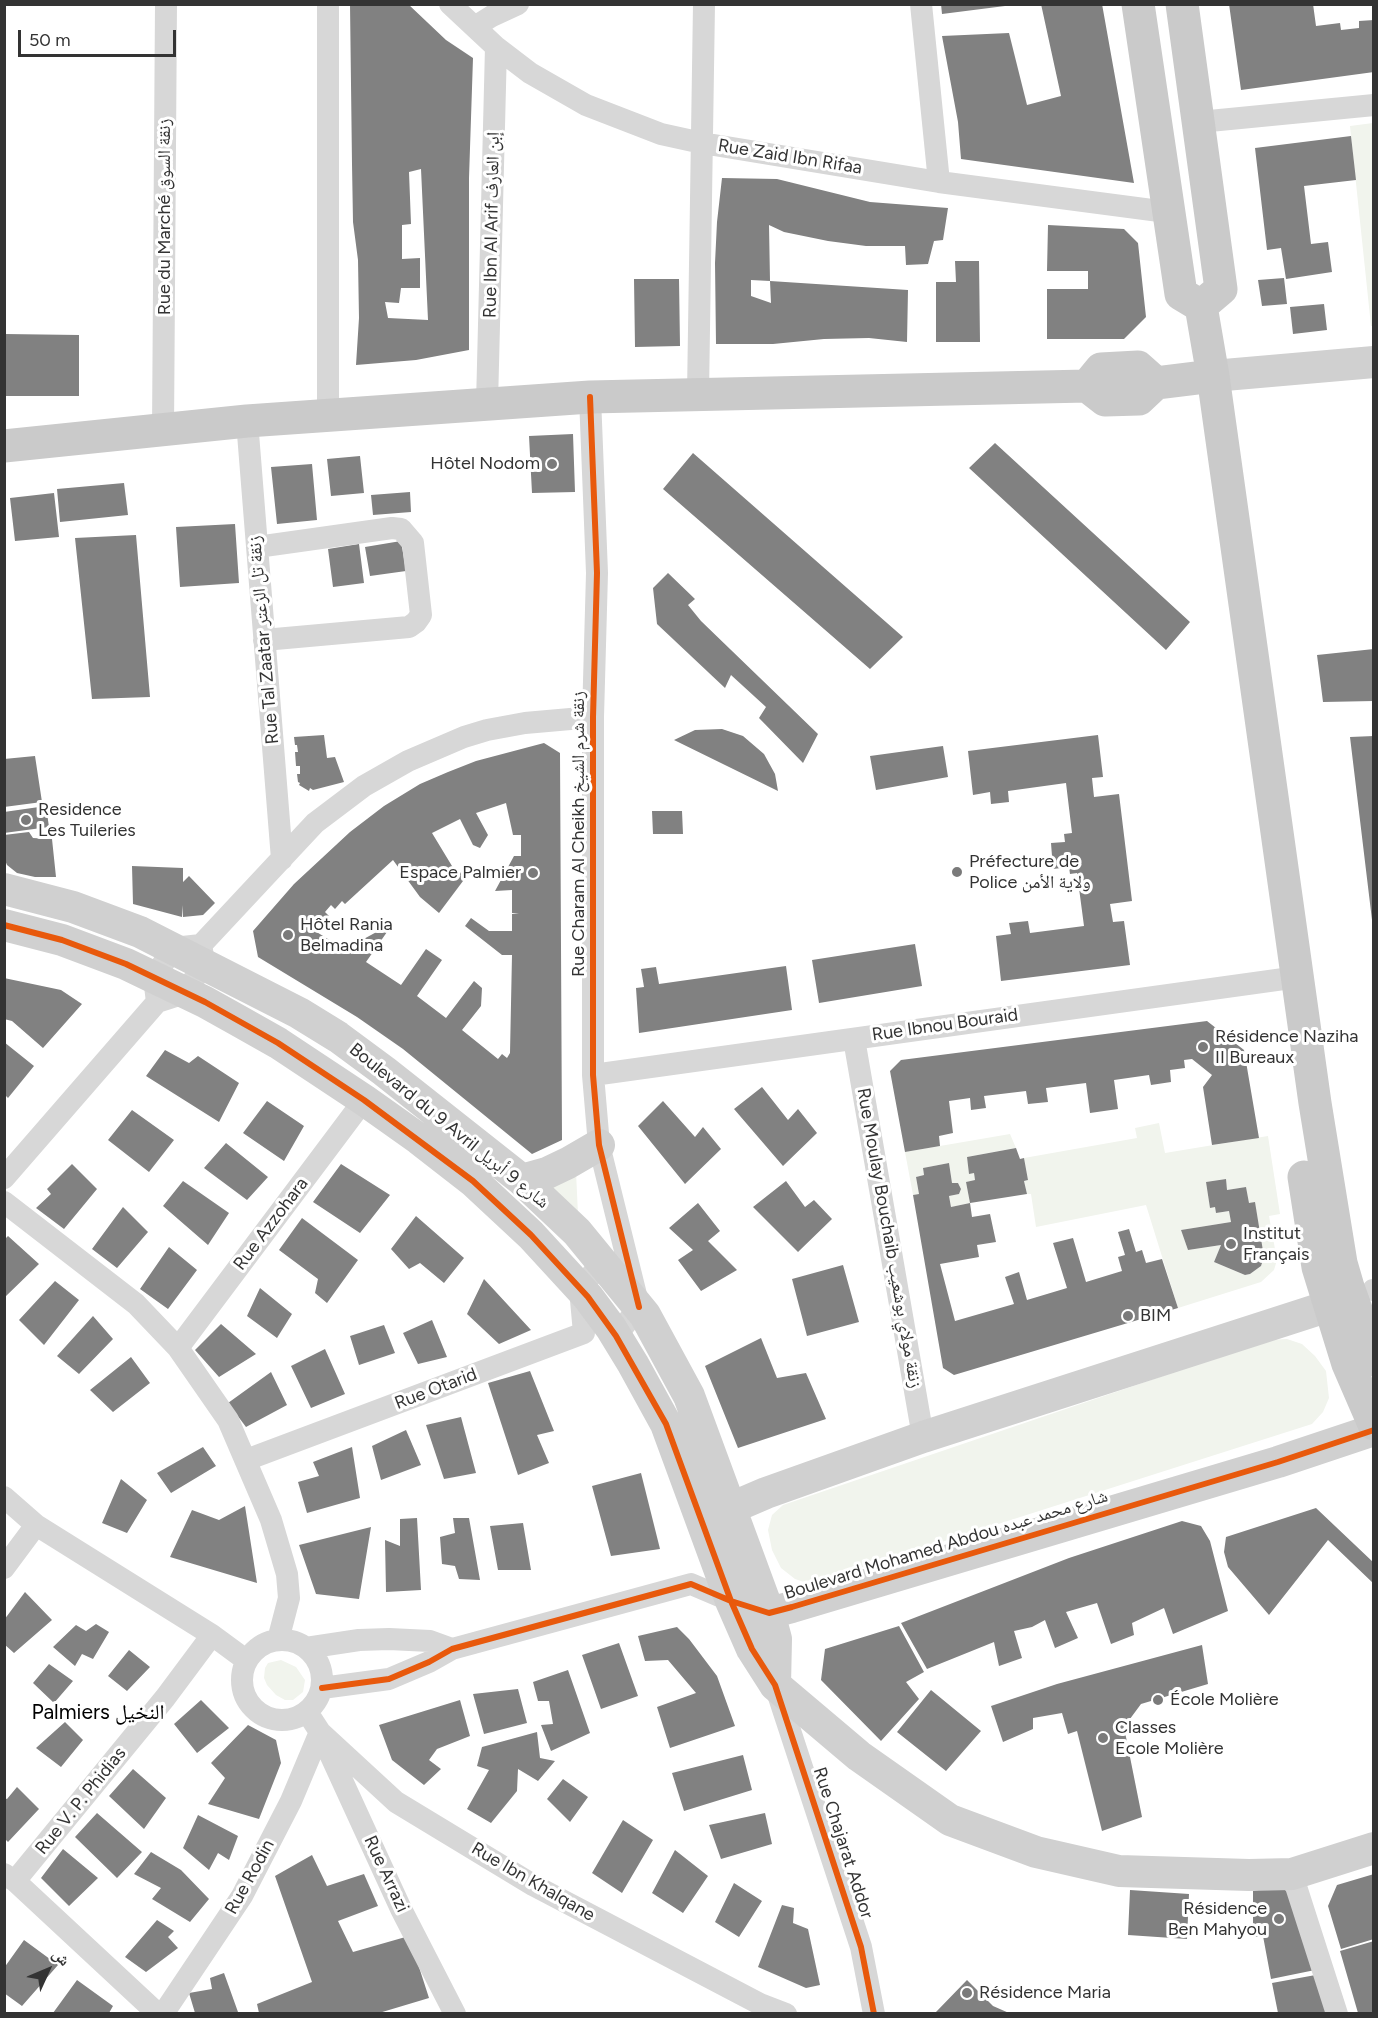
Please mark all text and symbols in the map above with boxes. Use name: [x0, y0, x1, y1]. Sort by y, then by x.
scale bar: [21, 18, 178, 56]
text: 50 m: [29, 29, 71, 51]
street label: Rue du Marché زنقة السوق: [154, 119, 176, 315]
street label: Rue Ibn Al Arif إبن العارف: [480, 132, 504, 318]
street label: Rue Zaid Ibn Rifaa: [716, 135, 864, 179]
place label: Hôtel Nodom: [430, 453, 540, 475]
marker: Hôtel Nodom: [545, 457, 559, 471]
street label: Rue Tal Zaatar زنقة تل الزعتر: [244, 535, 284, 745]
street label: Rue Charam Al Cheikh زنقة شرم الشيخ: [568, 691, 590, 977]
place label: Residence Les Tuileries: [38, 799, 136, 842]
marker: Residence Les Tuileries: [19, 813, 33, 827]
place label: Préfecture de Police ولاية الأمن: [969, 851, 1091, 894]
place label: Espace Palmier: [399, 862, 521, 884]
marker: Préfecture de Police ولاية الأمن: [950, 865, 964, 879]
marker: Espace Palmier: [526, 866, 540, 880]
place label: Hôtel Rania Belmadina: [300, 914, 393, 956]
marker: Hôtel Rania Belmadina: [281, 928, 295, 942]
street label: Rue Ibnou Bouraid: [870, 1004, 1020, 1046]
place label: Résidence Naziha II Bureaux: [1215, 1026, 1358, 1068]
street label: Boulevard du 9 Avril شارع 9 أبريل: [345, 1039, 553, 1213]
marker: Résidence Naziha II Bureaux: [1196, 1040, 1210, 1054]
street label: Rue Moulay Bouchaib زنقة مولاي بوشعيب: [852, 1086, 926, 1390]
street label: Rue Azzohara: [229, 1173, 313, 1275]
place label: Institut Français: [1243, 1223, 1309, 1266]
marker: Institut Français: [1224, 1237, 1238, 1251]
place label: BIM: [1140, 1305, 1171, 1327]
marker: BIM: [1121, 1309, 1135, 1323]
street label: Rue Otarid: [392, 1363, 480, 1415]
street label: Boulevard Mohamed Abdou شارع محمد عبده: [782, 1485, 1110, 1605]
place label: École Molière: [1170, 1689, 1279, 1711]
marker: École Molière: [1151, 1693, 1165, 1707]
district label: Palmiers النخيل: [31, 1700, 165, 1726]
place label: Classes Ecole Molière: [1115, 1717, 1224, 1760]
marker: Classes Ecole Molière: [1096, 1731, 1110, 1745]
street label: Rue V. P. Phidias: [31, 1743, 131, 1859]
street label: Rue Chajarat Addor: [808, 1765, 878, 1921]
street label: Rue Arrazi: [359, 1832, 413, 1916]
street label: Rue Rodin: [221, 1836, 279, 1918]
street label: Rue Ibn Khalqane: [467, 1838, 599, 1926]
place label: Résidence Ben Mahyou: [1168, 1898, 1267, 1940]
marker: Résidence Ben Mahyou: [1272, 1912, 1286, 1926]
north arrow: [18, 1940, 78, 2000]
text: ش: [49, 1944, 74, 1970]
place label: Résidence Maria: [979, 1982, 1111, 2004]
marker: Résidence Maria: [960, 1986, 974, 2000]

